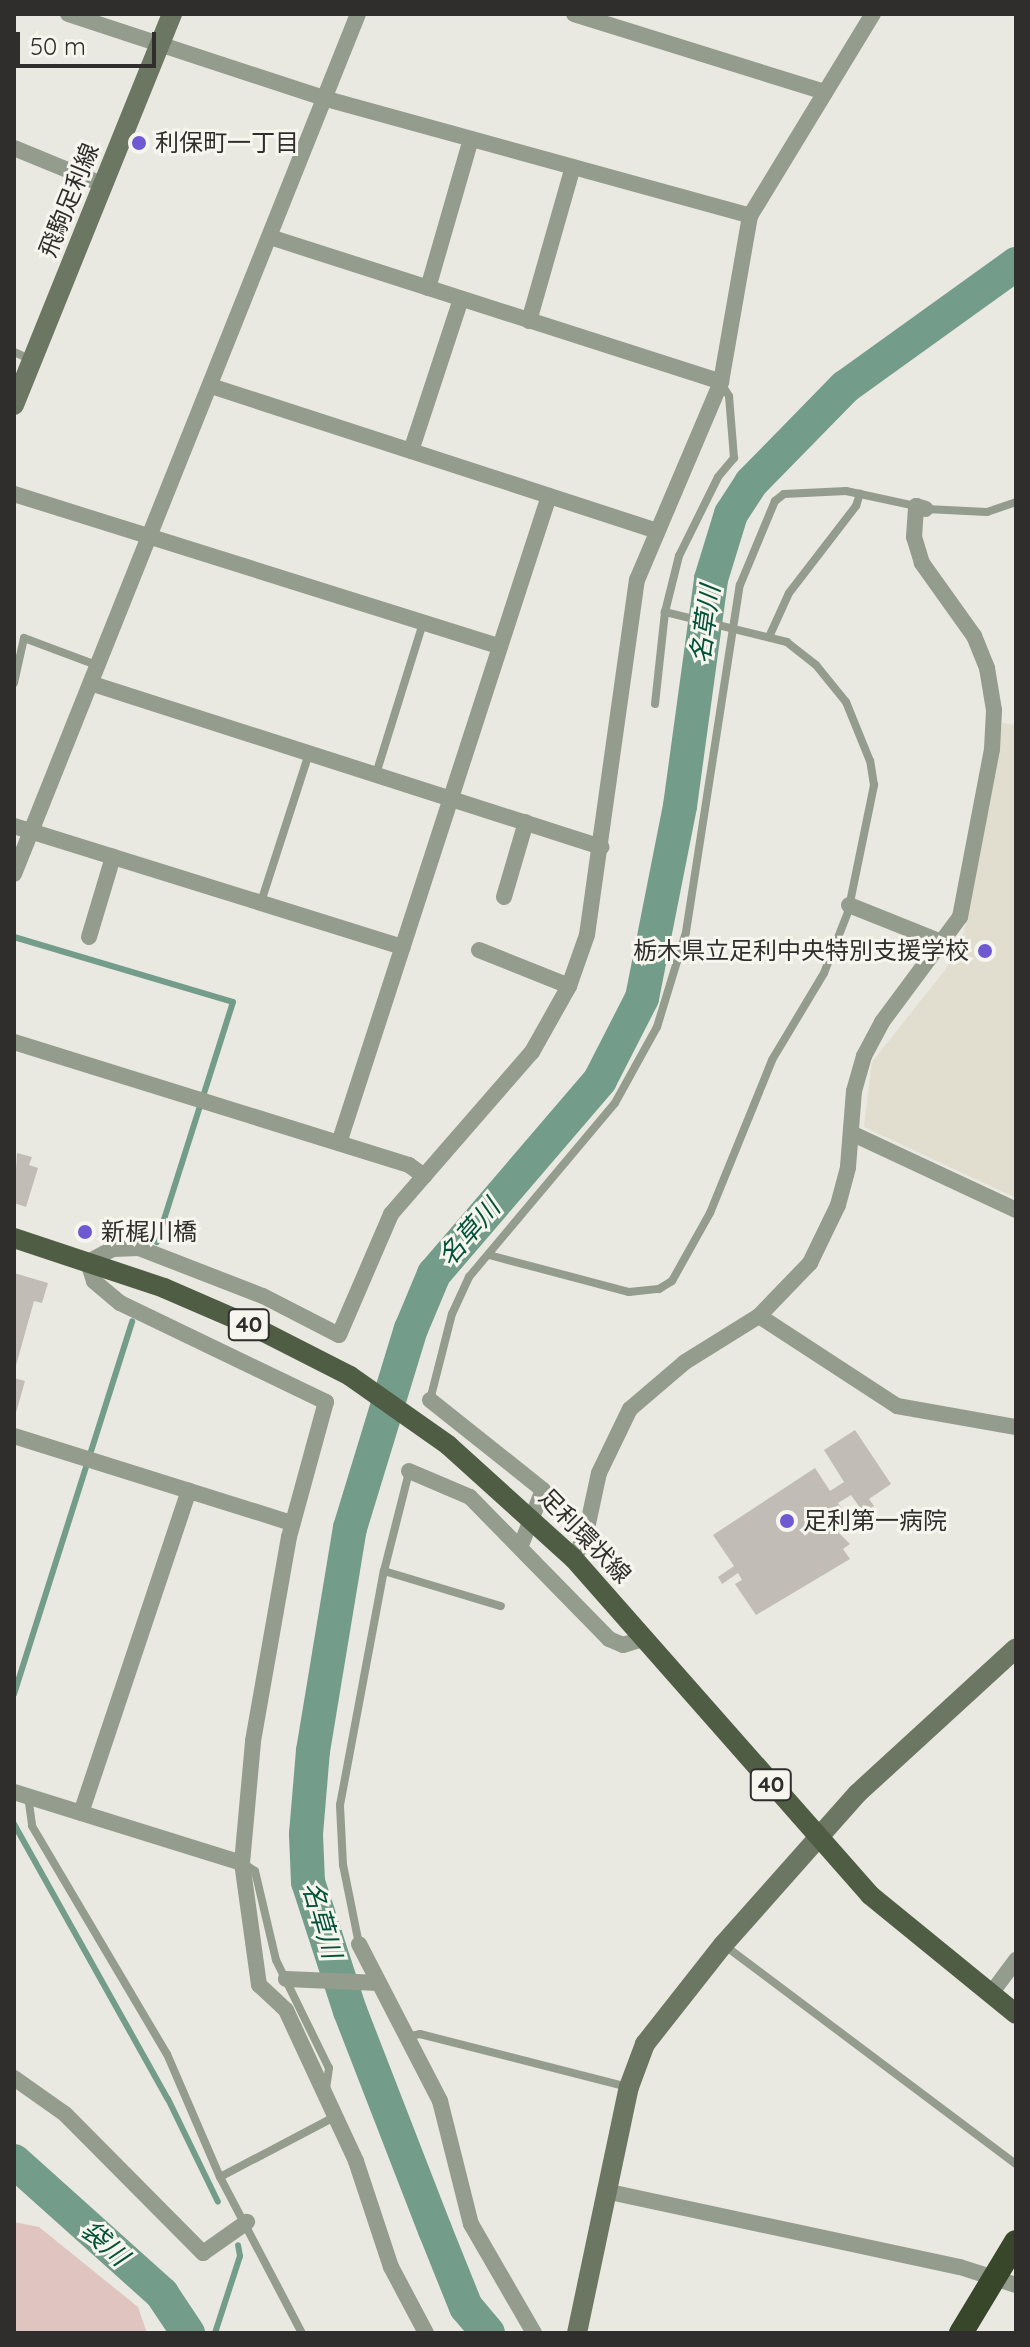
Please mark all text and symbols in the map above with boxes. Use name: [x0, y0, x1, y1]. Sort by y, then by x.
scale bar: [20, 16, 160, 66]
text: 50 m: [30, 31, 86, 61]
place label: 利保町一丁目: [155, 129, 299, 157]
marker: 利保町一丁目: [130, 134, 148, 152]
street label: 飛駒足利線: [33, 139, 105, 261]
water label: 名草川: [684, 583, 726, 665]
place label: 栃木県立足利中央特別支援学校: [633, 937, 969, 965]
marker: 栃木県立足利中央特別支援学校: [976, 942, 994, 960]
water label: 名草川: [432, 1192, 506, 1272]
place label: 新梶川橋: [101, 1218, 197, 1246]
marker: 新梶川橋: [76, 1223, 94, 1241]
road number: 40: [227, 1307, 271, 1343]
street label: 足利環状線: [533, 1483, 637, 1589]
place label: 足利第一病院: [803, 1507, 947, 1535]
marker: 足利第一病院: [778, 1512, 796, 1530]
road number: 40: [749, 1767, 793, 1803]
water label: 名草川: [296, 1878, 348, 1962]
water label: 袋川: [75, 2214, 135, 2272]

